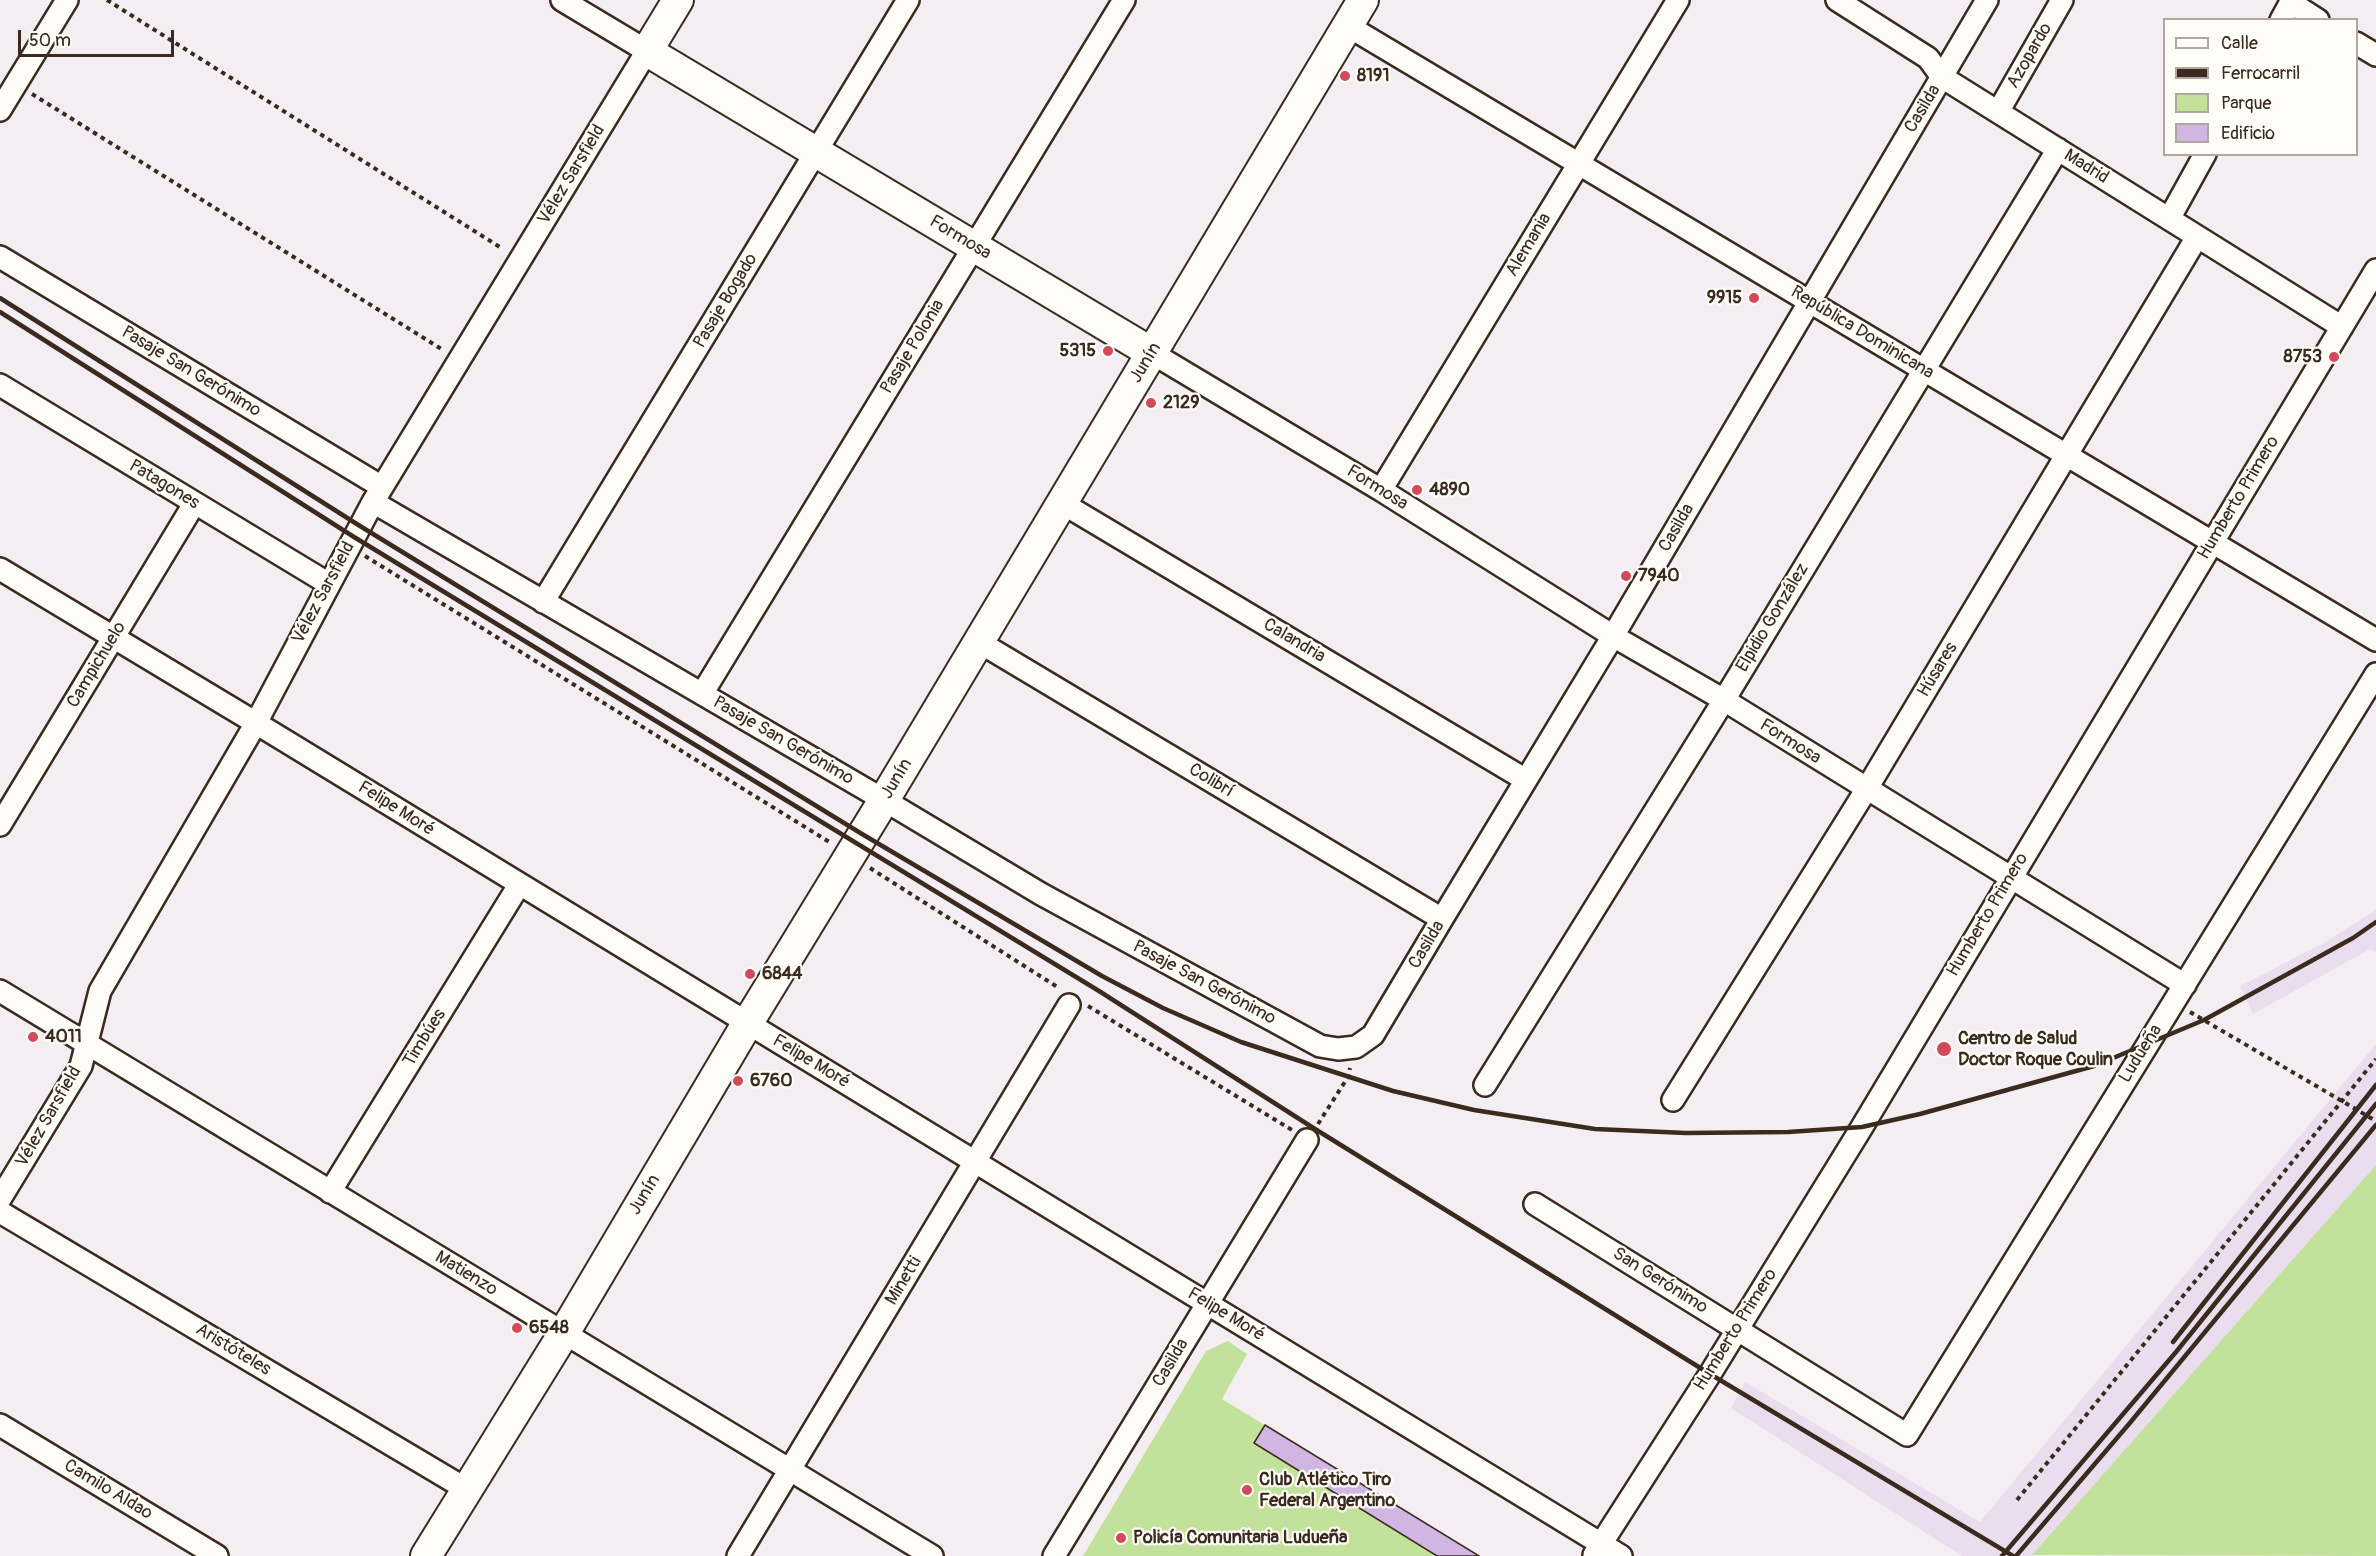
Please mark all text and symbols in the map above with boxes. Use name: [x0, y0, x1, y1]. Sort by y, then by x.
scale bar: [21, 18, 177, 56]
legend: [2163, 18, 2358, 156]
street label: Azopardo: [2003, 20, 2057, 92]
text: 50 m: [29, 29, 71, 52]
text: Calle: [2221, 32, 2258, 55]
text: Ferrocarril: [2221, 62, 2300, 85]
place label: 8191: [1357, 65, 1389, 87]
marker: 8191: [1338, 69, 1352, 83]
street label: Casilda: [1900, 81, 1946, 137]
text: Parque: [2221, 92, 2271, 115]
street label: Vélez Sarsfield: [534, 121, 610, 229]
text: Edificio: [2221, 122, 2275, 145]
street label: Madrid: [2060, 145, 2112, 189]
street label: Alemania: [1502, 209, 1556, 281]
street label: Formosa: [925, 211, 995, 265]
street label: Pasaje Bogado: [689, 250, 763, 352]
street label: República Dominicana: [1786, 282, 1938, 384]
place label: 9915: [1707, 287, 1742, 309]
marker: 9915: [1747, 291, 1761, 305]
street label: Pasaje Polonia: [876, 296, 950, 398]
street label: Pasaje San Gerónimo: [117, 322, 265, 422]
street label: Junín: [1126, 339, 1166, 387]
place label: 5315: [1059, 340, 1096, 362]
marker: 5315: [1101, 344, 1115, 358]
place label: 8753: [2284, 346, 2322, 368]
marker: 8753: [2327, 350, 2341, 364]
place label: 2129: [1163, 392, 1199, 414]
marker: 2129: [1144, 396, 1158, 410]
street label: Humberto Primero: [2194, 432, 2284, 564]
street label: Patagones: [125, 456, 203, 514]
street label: Formosa: [1342, 461, 1412, 515]
place label: 4890: [1429, 479, 1470, 501]
marker: 4890: [1410, 483, 1424, 497]
street label: Casilda: [1655, 500, 1699, 556]
street label: Vélez Sarsfield: [288, 538, 360, 648]
street label: Elpidio González: [1732, 560, 1814, 676]
place label: 7940: [1638, 565, 1680, 587]
marker: 7940: [1619, 569, 1633, 583]
street label: Calandria: [1259, 614, 1329, 668]
street label: Campichuelo: [63, 618, 131, 712]
street label: Húsares: [1913, 639, 1963, 701]
street label: Pasaje San Gerónimo: [709, 692, 857, 790]
street label: Formosa: [1755, 715, 1825, 769]
street label: Junín: [877, 755, 917, 803]
street label: Colibrí: [1185, 759, 1237, 803]
street label: Felipe Moré: [354, 777, 438, 841]
street label: Humberto Primero: [1943, 849, 2033, 981]
street label: Casilda: [1404, 917, 1450, 973]
street label: Pasaje San Gerónimo: [1129, 936, 1279, 1030]
place label: 6844: [762, 963, 802, 985]
marker: 6844: [743, 967, 757, 981]
street label: Timbúes: [399, 1005, 451, 1071]
street label: Ludueña: [2115, 1021, 2167, 1087]
place label: 4011: [45, 1026, 82, 1048]
place label: Centro de Salud Doctor Roque Coulin: [1958, 1028, 2113, 1070]
marker: 4011: [26, 1030, 40, 1044]
street label: Felipe Moré: [768, 1030, 854, 1094]
marker: Centro de Salud Doctor Roque Coulin: [1935, 1040, 1953, 1058]
street label: Vélez Sarsfield: [11, 1063, 87, 1171]
place label: 6760: [750, 1070, 793, 1092]
marker: 6760: [731, 1074, 745, 1088]
street label: Junín: [625, 1171, 665, 1219]
street label: San Gerónimo: [1608, 1243, 1712, 1319]
street label: Matienzo: [431, 1247, 501, 1301]
street label: Minetti: [881, 1253, 927, 1309]
street label: Humberto Primero: [1690, 1265, 1782, 1395]
street label: Felipe Moré: [1183, 1283, 1269, 1347]
place label: 6548: [529, 1317, 569, 1339]
street label: Aristóteles: [192, 1319, 274, 1381]
marker: 6548: [510, 1321, 524, 1335]
street label: Casilda: [1148, 1335, 1194, 1391]
street label: Camilo Aldao: [60, 1455, 156, 1525]
place label: Club Atlético Tiro Federal Argentino: [1259, 1469, 1395, 1512]
marker: Club Atlético Tiro Federal Argentino: [1240, 1483, 1254, 1497]
place label: Policía Comunitaria Ludueña: [1133, 1527, 1347, 1549]
marker: Policía Comunitaria Ludueña: [1114, 1531, 1128, 1545]

